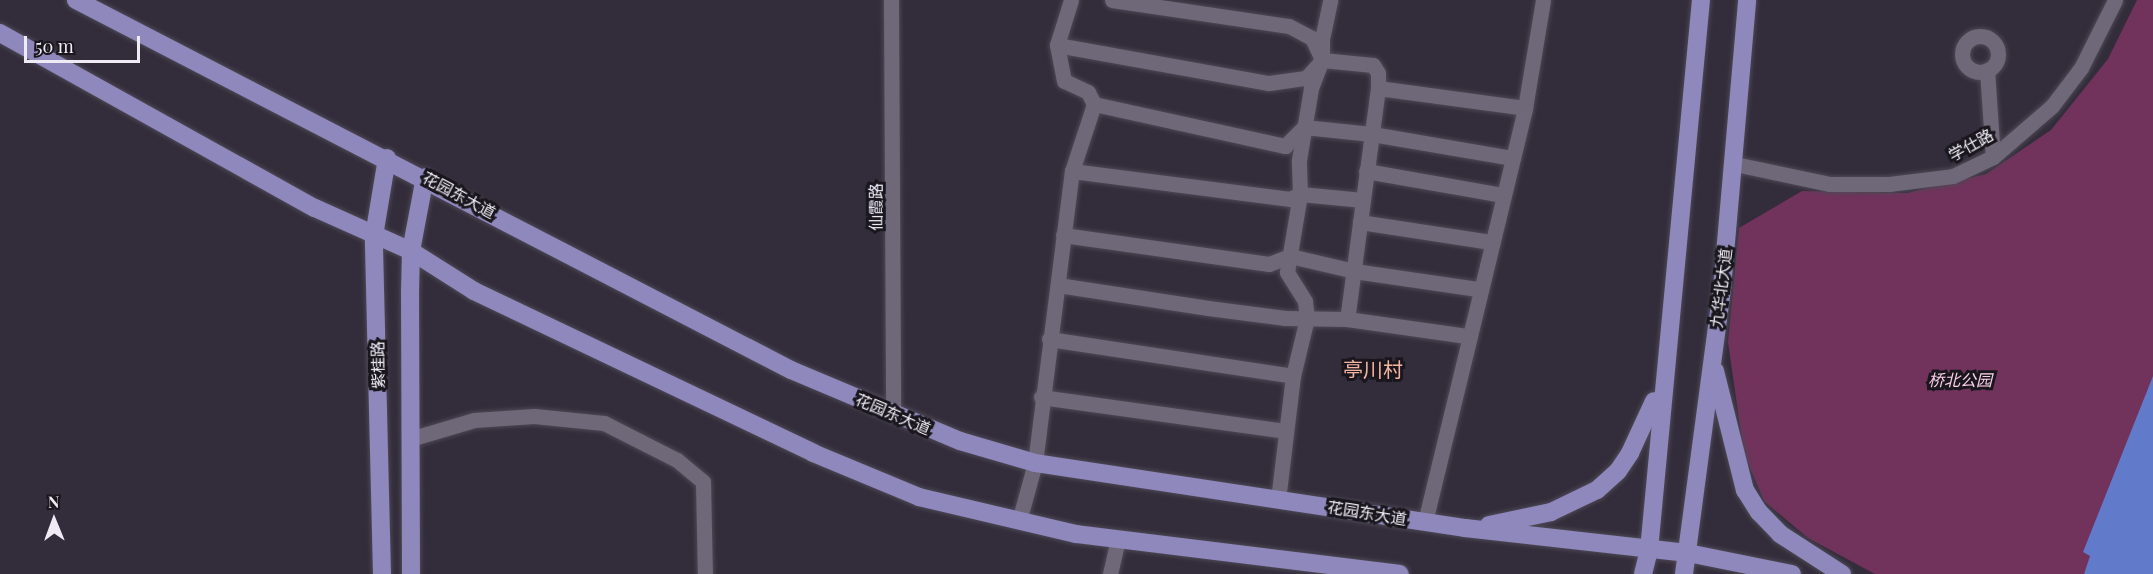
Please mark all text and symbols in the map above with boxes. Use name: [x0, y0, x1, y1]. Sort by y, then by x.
scale bar: [27, 24, 142, 62]
text: 50 m: [35, 34, 74, 58]
street label: 学仕路: [1945, 125, 1997, 165]
street label: 花园东大道: [419, 168, 499, 222]
street label: 仙霞路: [866, 183, 886, 231]
street label: 九华北大道: [1707, 247, 1735, 329]
street label: 紫桂路: [368, 341, 388, 389]
district label: 亭川村: [1343, 356, 1403, 380]
park label: 桥北公园: [1928, 370, 1992, 390]
street label: 花园东大道: [852, 390, 934, 438]
north arrow: [24, 490, 84, 550]
text: N: [48, 491, 60, 512]
street label: 花园东大道: [1326, 497, 1408, 529]

